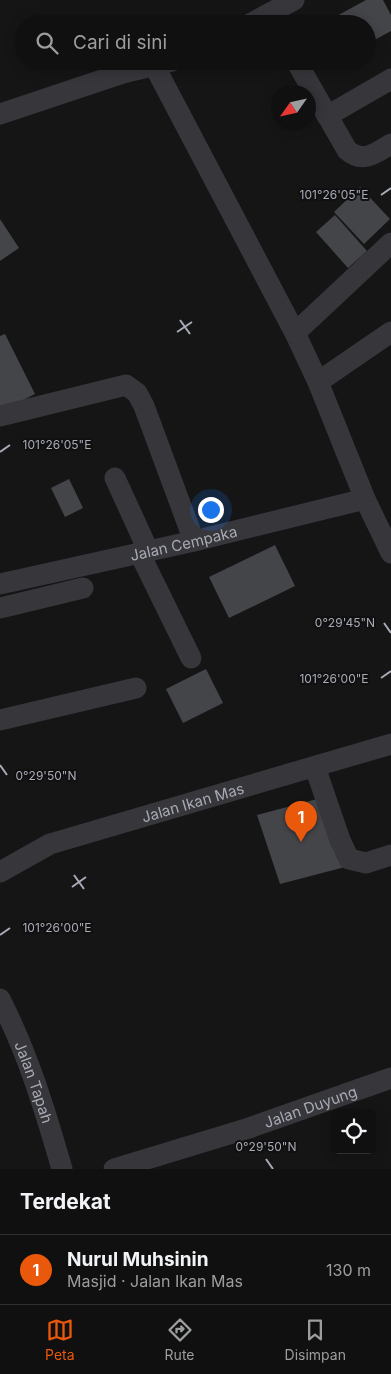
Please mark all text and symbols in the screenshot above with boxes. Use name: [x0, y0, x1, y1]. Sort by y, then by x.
search box: [15, 15, 376, 70]
icon: search: [33, 29, 61, 57]
text: Cari di sini: [73, 31, 167, 54]
north arrow: [271, 85, 316, 130]
text: 101°26'05"E: [300, 187, 368, 202]
text: 101°26'05"E: [23, 437, 91, 452]
your location: [198, 497, 224, 523]
street label: Jalan Cempaka: [128, 521, 239, 564]
text: 0°29'45"N: [315, 615, 375, 630]
text: 101°26'00"E: [299, 671, 369, 686]
text: 0°29'50"N: [16, 768, 76, 783]
street label: Jalan Ikan Mas: [139, 778, 246, 826]
pin: 1: [285, 801, 317, 842]
text: 101°26'00"E: [22, 920, 92, 935]
street label: Jalan Tapah: [11, 1038, 57, 1125]
street label: Jalan Duyung: [261, 1081, 359, 1132]
map controls: [331, 1109, 376, 1154]
button: locate: [331, 1109, 376, 1154]
text: 0°29'50"N: [236, 1139, 296, 1154]
text: Terdekat: [20, 1189, 111, 1214]
text: Nurul Muhsinin: [67, 1248, 208, 1271]
text: 1: [33, 1260, 39, 1280]
text: 130 m: [326, 1260, 371, 1280]
text: Masjid · Jalan Ikan Mas: [67, 1271, 243, 1291]
tab: Peta: [45, 1316, 75, 1363]
tab: Rute: [165, 1316, 195, 1363]
tab: Disimpan: [285, 1316, 346, 1363]

